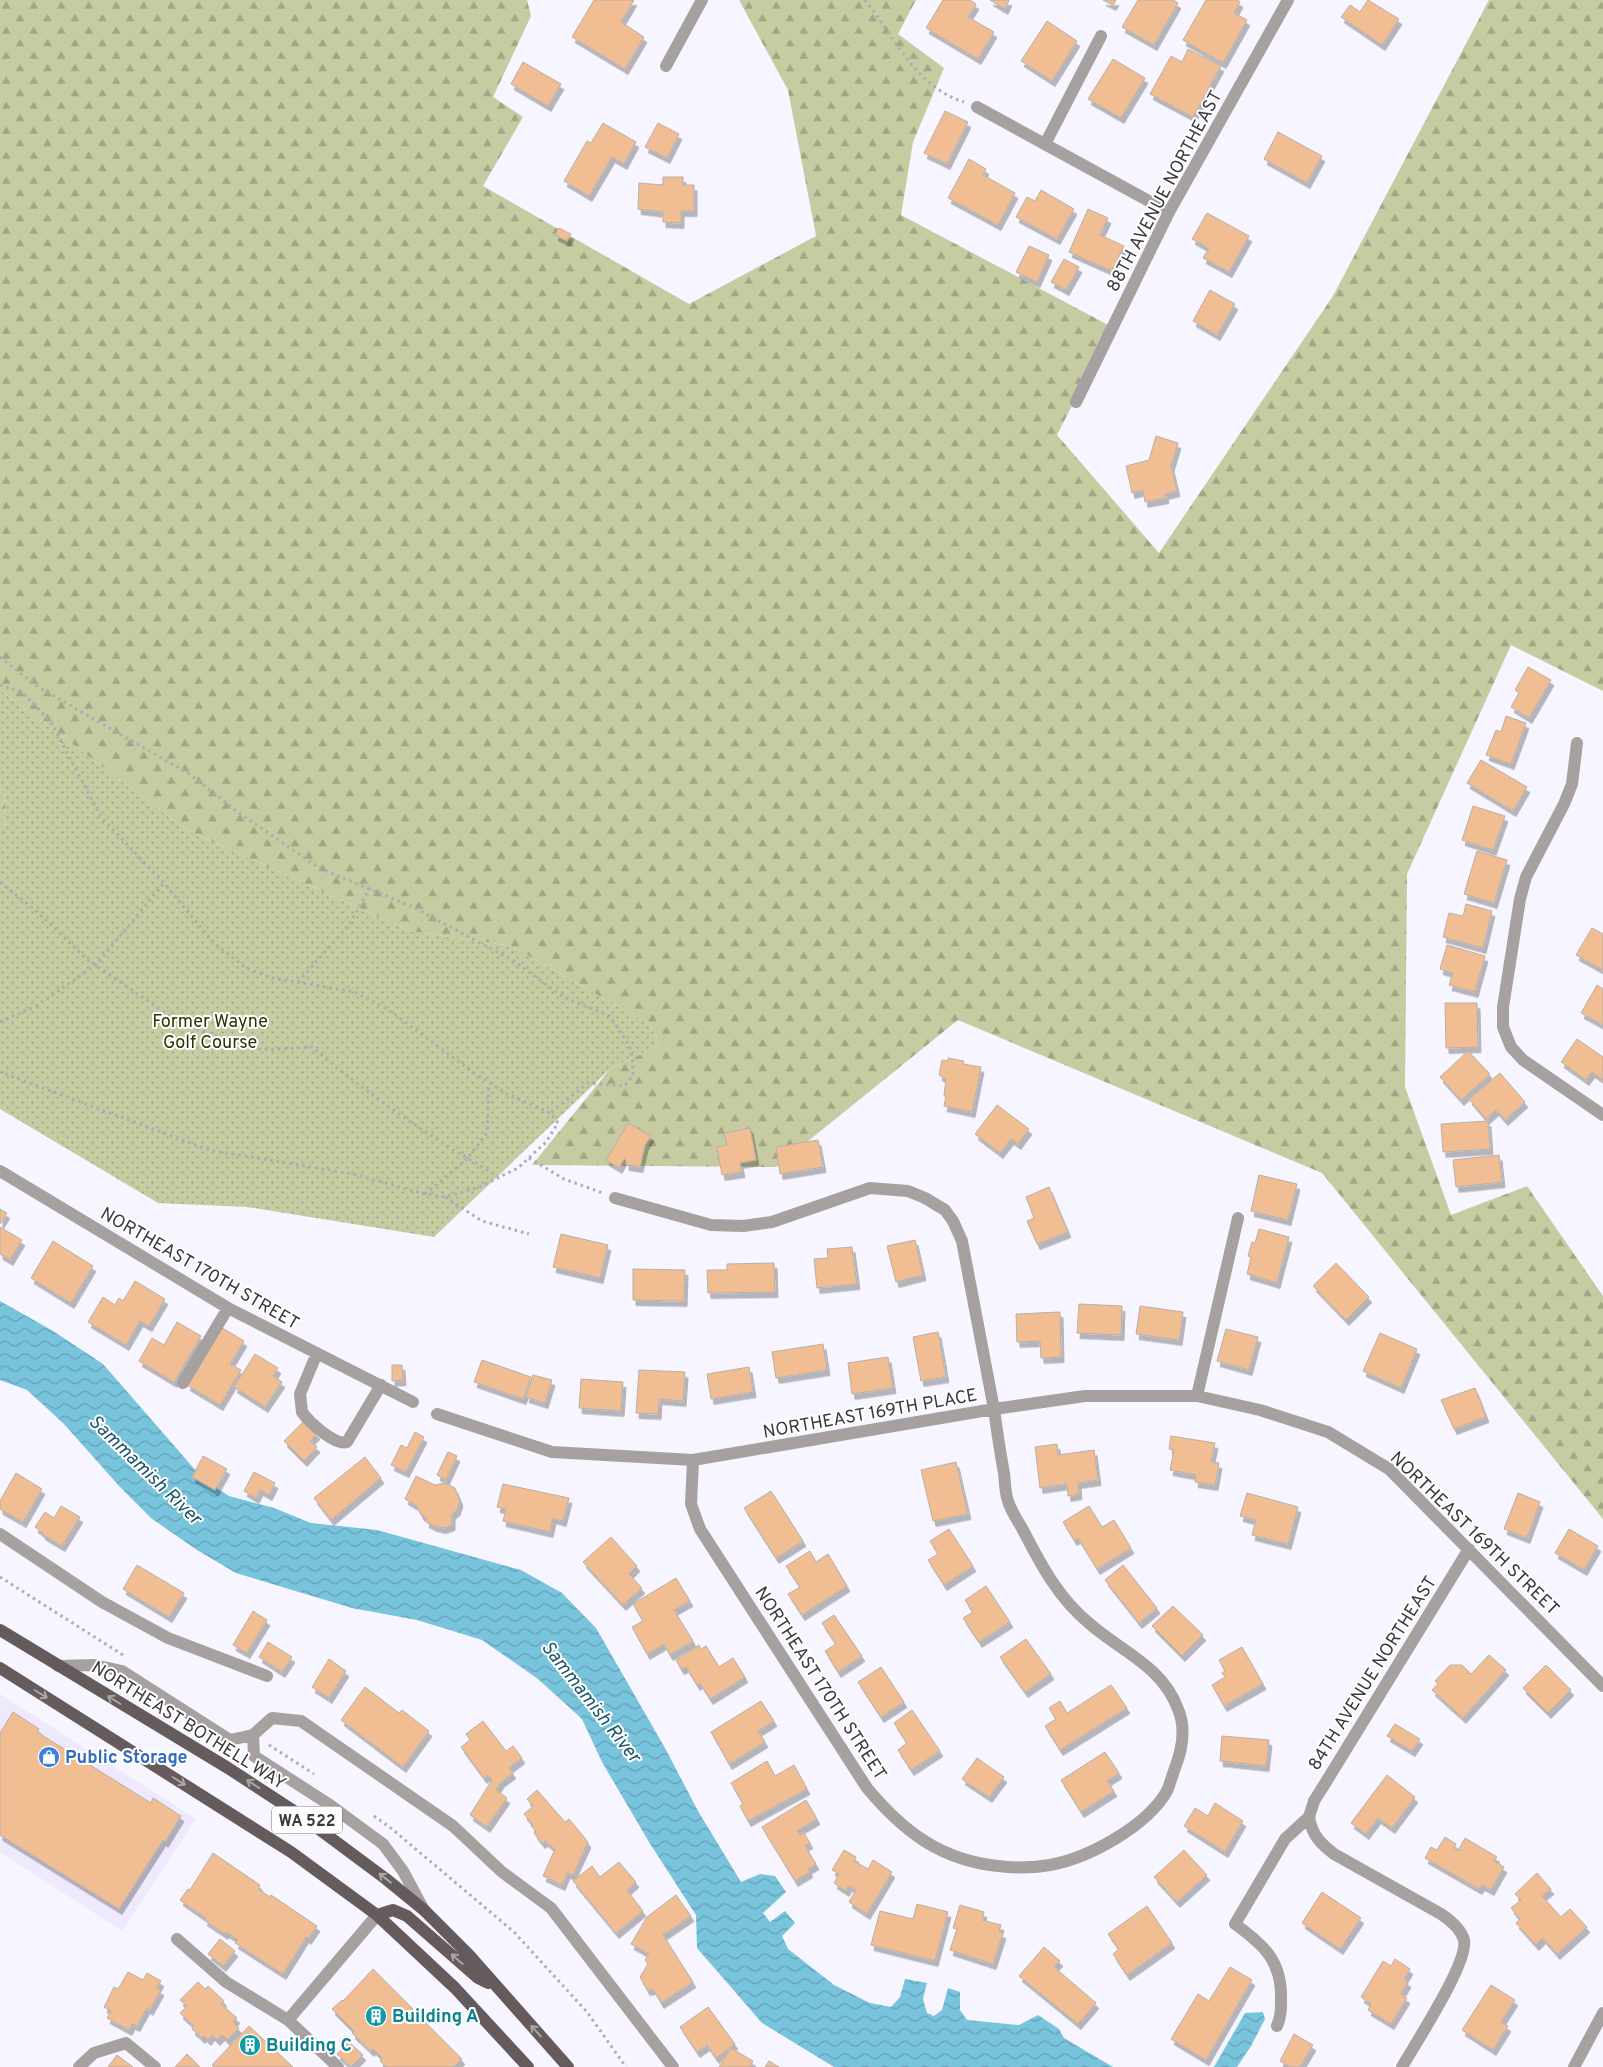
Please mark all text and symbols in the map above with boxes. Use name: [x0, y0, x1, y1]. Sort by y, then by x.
street label: 88TH AVENUE NORTHEAST: [1102, 87, 1228, 296]
park label: Former Wayne Golf Course: [152, 1011, 268, 1055]
street label: NORTHEAST 170TH STREET: [96, 1203, 303, 1336]
street label: NORTHEAST 169TH PLACE: [761, 1384, 979, 1445]
water label: Sammamish River: [83, 1410, 208, 1532]
street label: NORTHEAST 169TH STREET: [1384, 1447, 1563, 1621]
street label: 84TH AVENUE NORTHEAST: [1304, 1572, 1443, 1775]
street label: NORTHEAST 170TH STREET: [749, 1583, 891, 1785]
water label: Sammamish River: [535, 1636, 647, 1769]
street label: NORTHEAST BOTHELL WAY: [87, 1657, 290, 1796]
one-way arrow: [34, 1689, 48, 1699]
one-way arrow: [107, 1694, 121, 1704]
shop icon: Public Storage: [37, 1745, 61, 1769]
place label: Public Storage: [65, 1747, 188, 1770]
one-way arrow: [171, 1776, 185, 1786]
one-way arrow: [246, 1779, 260, 1789]
road number: WA 522: [272, 1806, 342, 1834]
one-way arrow: [379, 1873, 392, 1884]
one-way arrow: [450, 1954, 463, 1965]
building icon: Building A: [364, 2004, 388, 2028]
place label: Building A: [392, 2006, 479, 2029]
one-way arrow: [530, 2024, 542, 2037]
building icon: Building C: [238, 2033, 262, 2057]
place label: Building C: [266, 2035, 352, 2058]

